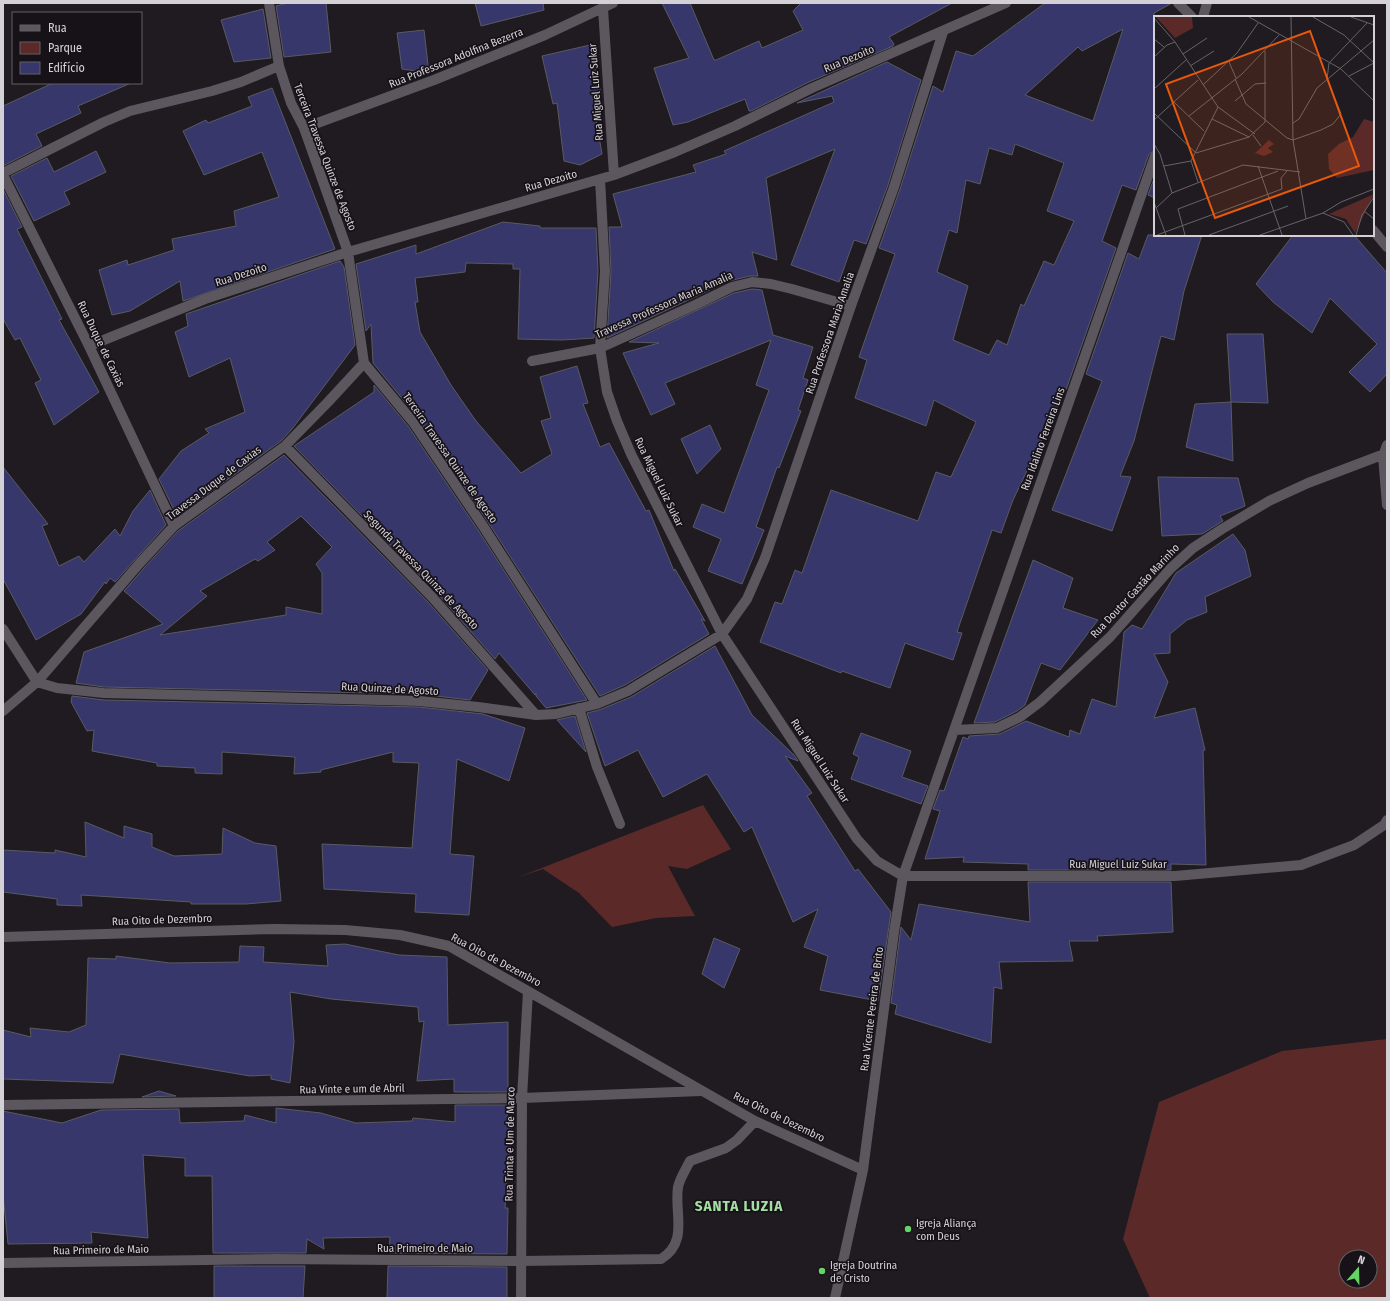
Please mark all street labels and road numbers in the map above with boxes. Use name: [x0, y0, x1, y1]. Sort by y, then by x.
street label: Rua Professora Adolfina Bezerra: [387, 25, 525, 91]
street label: Rua Dezoito: [822, 42, 876, 75]
street label: Rua Miguel Luiz Sukar: [586, 43, 606, 141]
street label: Terceira Travessa Quinze de Agosto: [291, 82, 359, 233]
street label: Rua Dezoito: [523, 167, 579, 195]
street label: Rua Dezoito: [214, 260, 269, 289]
street label: Travessa Professora Maria Amalia: [593, 269, 735, 341]
street label: Rua Professora Maria Amalia: [803, 270, 857, 396]
street label: Rua Duque de Caxias: [75, 299, 128, 389]
street label: Rua Idalino Ferreira Lins: [1018, 385, 1068, 492]
street label: Terceira Travessa Quinze de Agosto: [400, 390, 500, 526]
street label: Rua Miguel Luiz Sukar: [632, 435, 686, 529]
street label: Travessa Duque de Caxias: [164, 443, 264, 523]
street label: Segunda Travessa Quinze de Agosto: [361, 508, 481, 632]
street label: Rua Doutor Gastão Marinho: [1088, 541, 1182, 641]
street label: Rua Quinze de Agosto: [341, 680, 439, 698]
street label: Rua Miguel Luiz Sukar: [788, 717, 852, 806]
street label: Rua Miguel Luiz Sukar: [1069, 858, 1167, 871]
street label: Rua Oito de Dezembro: [112, 912, 213, 928]
street label: Rua Oito de Dezembro: [449, 931, 543, 989]
street label: Rua Vicente Pereira de Brito: [858, 946, 886, 1072]
street label: Rua Vinte e um de Abril: [299, 1082, 405, 1096]
street label: Rua Trinta e Um de Marco: [502, 1086, 518, 1202]
street label: Rua Oito de Dezembro: [731, 1089, 827, 1145]
street label: Rua Primeiro de Maio: [377, 1242, 473, 1255]
street label: Rua Primeiro de Maio: [53, 1243, 149, 1257]

